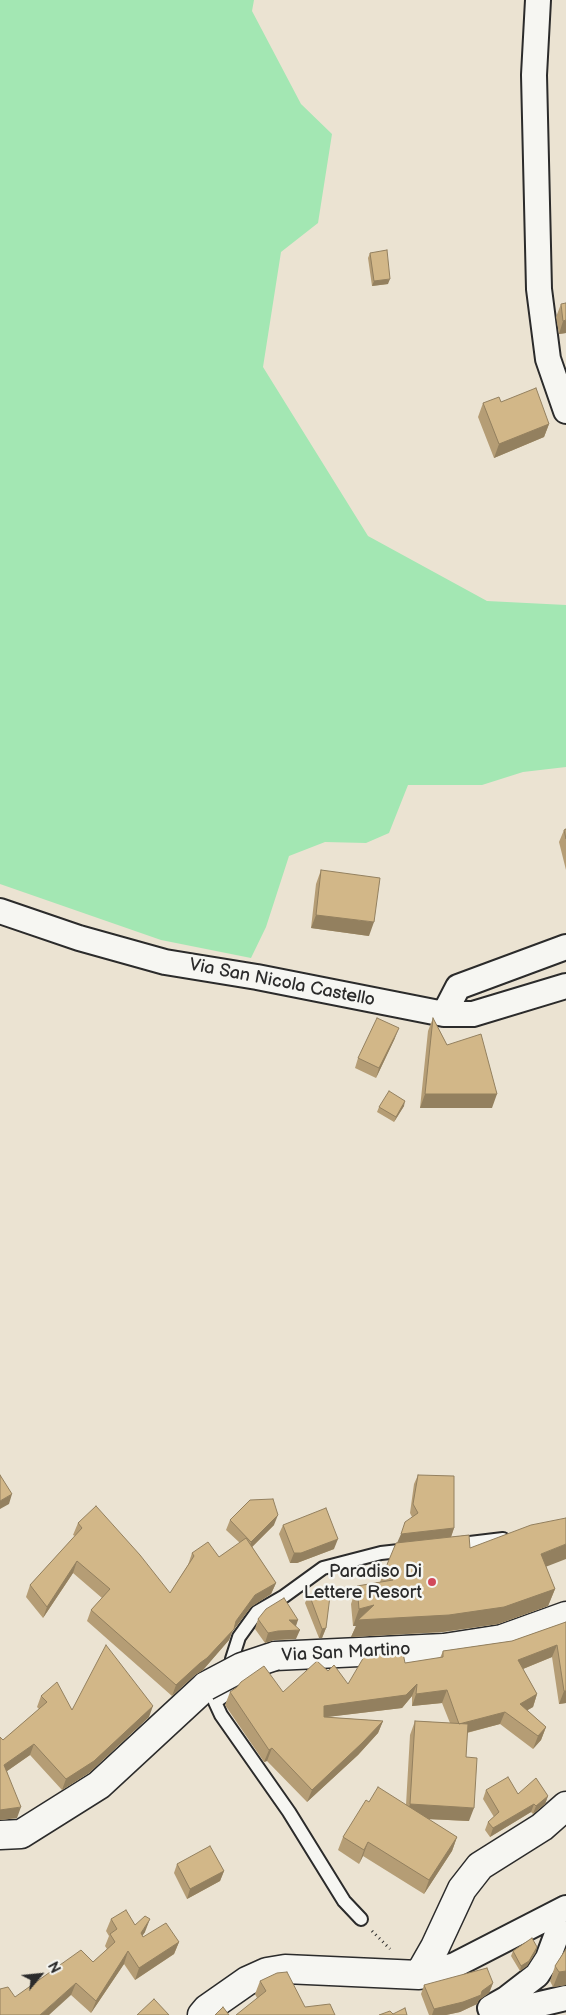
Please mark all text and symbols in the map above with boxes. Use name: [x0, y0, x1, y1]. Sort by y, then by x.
street label: Via San Nicola Castello: [187, 954, 377, 1012]
place label: Paradiso Di Lettere Resort: [304, 1561, 422, 1604]
marker: Paradiso Di Lettere Resort: [426, 1576, 438, 1588]
street label: Via San Martino: [281, 1639, 411, 1667]
north arrow: [15, 1950, 65, 2000]
text: N: [44, 1959, 64, 1976]

